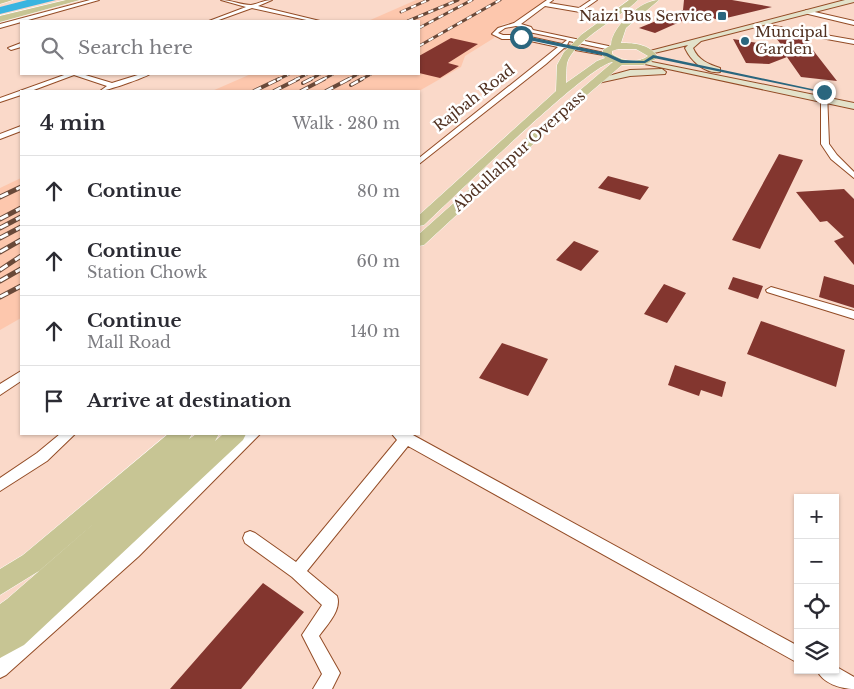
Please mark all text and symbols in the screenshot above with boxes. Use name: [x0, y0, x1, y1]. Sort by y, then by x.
place label: Naizi Bus Service: [579, 6, 712, 25]
marker: Naizi Bus Service: [716, 10, 728, 22]
search box: [20, 20, 420, 75]
place label: Muncipal Garden: [755, 22, 828, 58]
route start: [510, 26, 533, 49]
icon: search: [38, 34, 66, 62]
marker: Muncipal Garden: [739, 35, 751, 47]
text: Search here: [78, 36, 193, 59]
street label: Rajbah Road: [429, 60, 518, 135]
route end: [813, 81, 836, 104]
street label: Abdullahpur Overpass: [448, 86, 589, 216]
text: 4 min: [40, 110, 106, 136]
text: Walk · 280 m: [292, 113, 400, 133]
icon: ahead: [40, 177, 68, 205]
text: Continue: [87, 179, 182, 202]
text: 80 m: [357, 181, 400, 201]
text: Continue: [87, 239, 182, 262]
icon: ahead: [40, 247, 68, 275]
text: 60 m: [357, 251, 400, 271]
text: Station Chowk: [87, 262, 207, 282]
text: Continue: [87, 309, 182, 332]
icon: ahead: [40, 317, 68, 345]
text: 140 m: [350, 321, 400, 341]
text: Mall Road: [87, 332, 171, 352]
icon: arrive: [40, 387, 68, 415]
text: Arrive at destination: [87, 389, 291, 412]
map controls: [794, 494, 839, 674]
button: +: [794, 494, 839, 539]
button: −: [794, 539, 839, 584]
button: locate: [794, 584, 839, 629]
button: layers: [794, 629, 839, 674]

